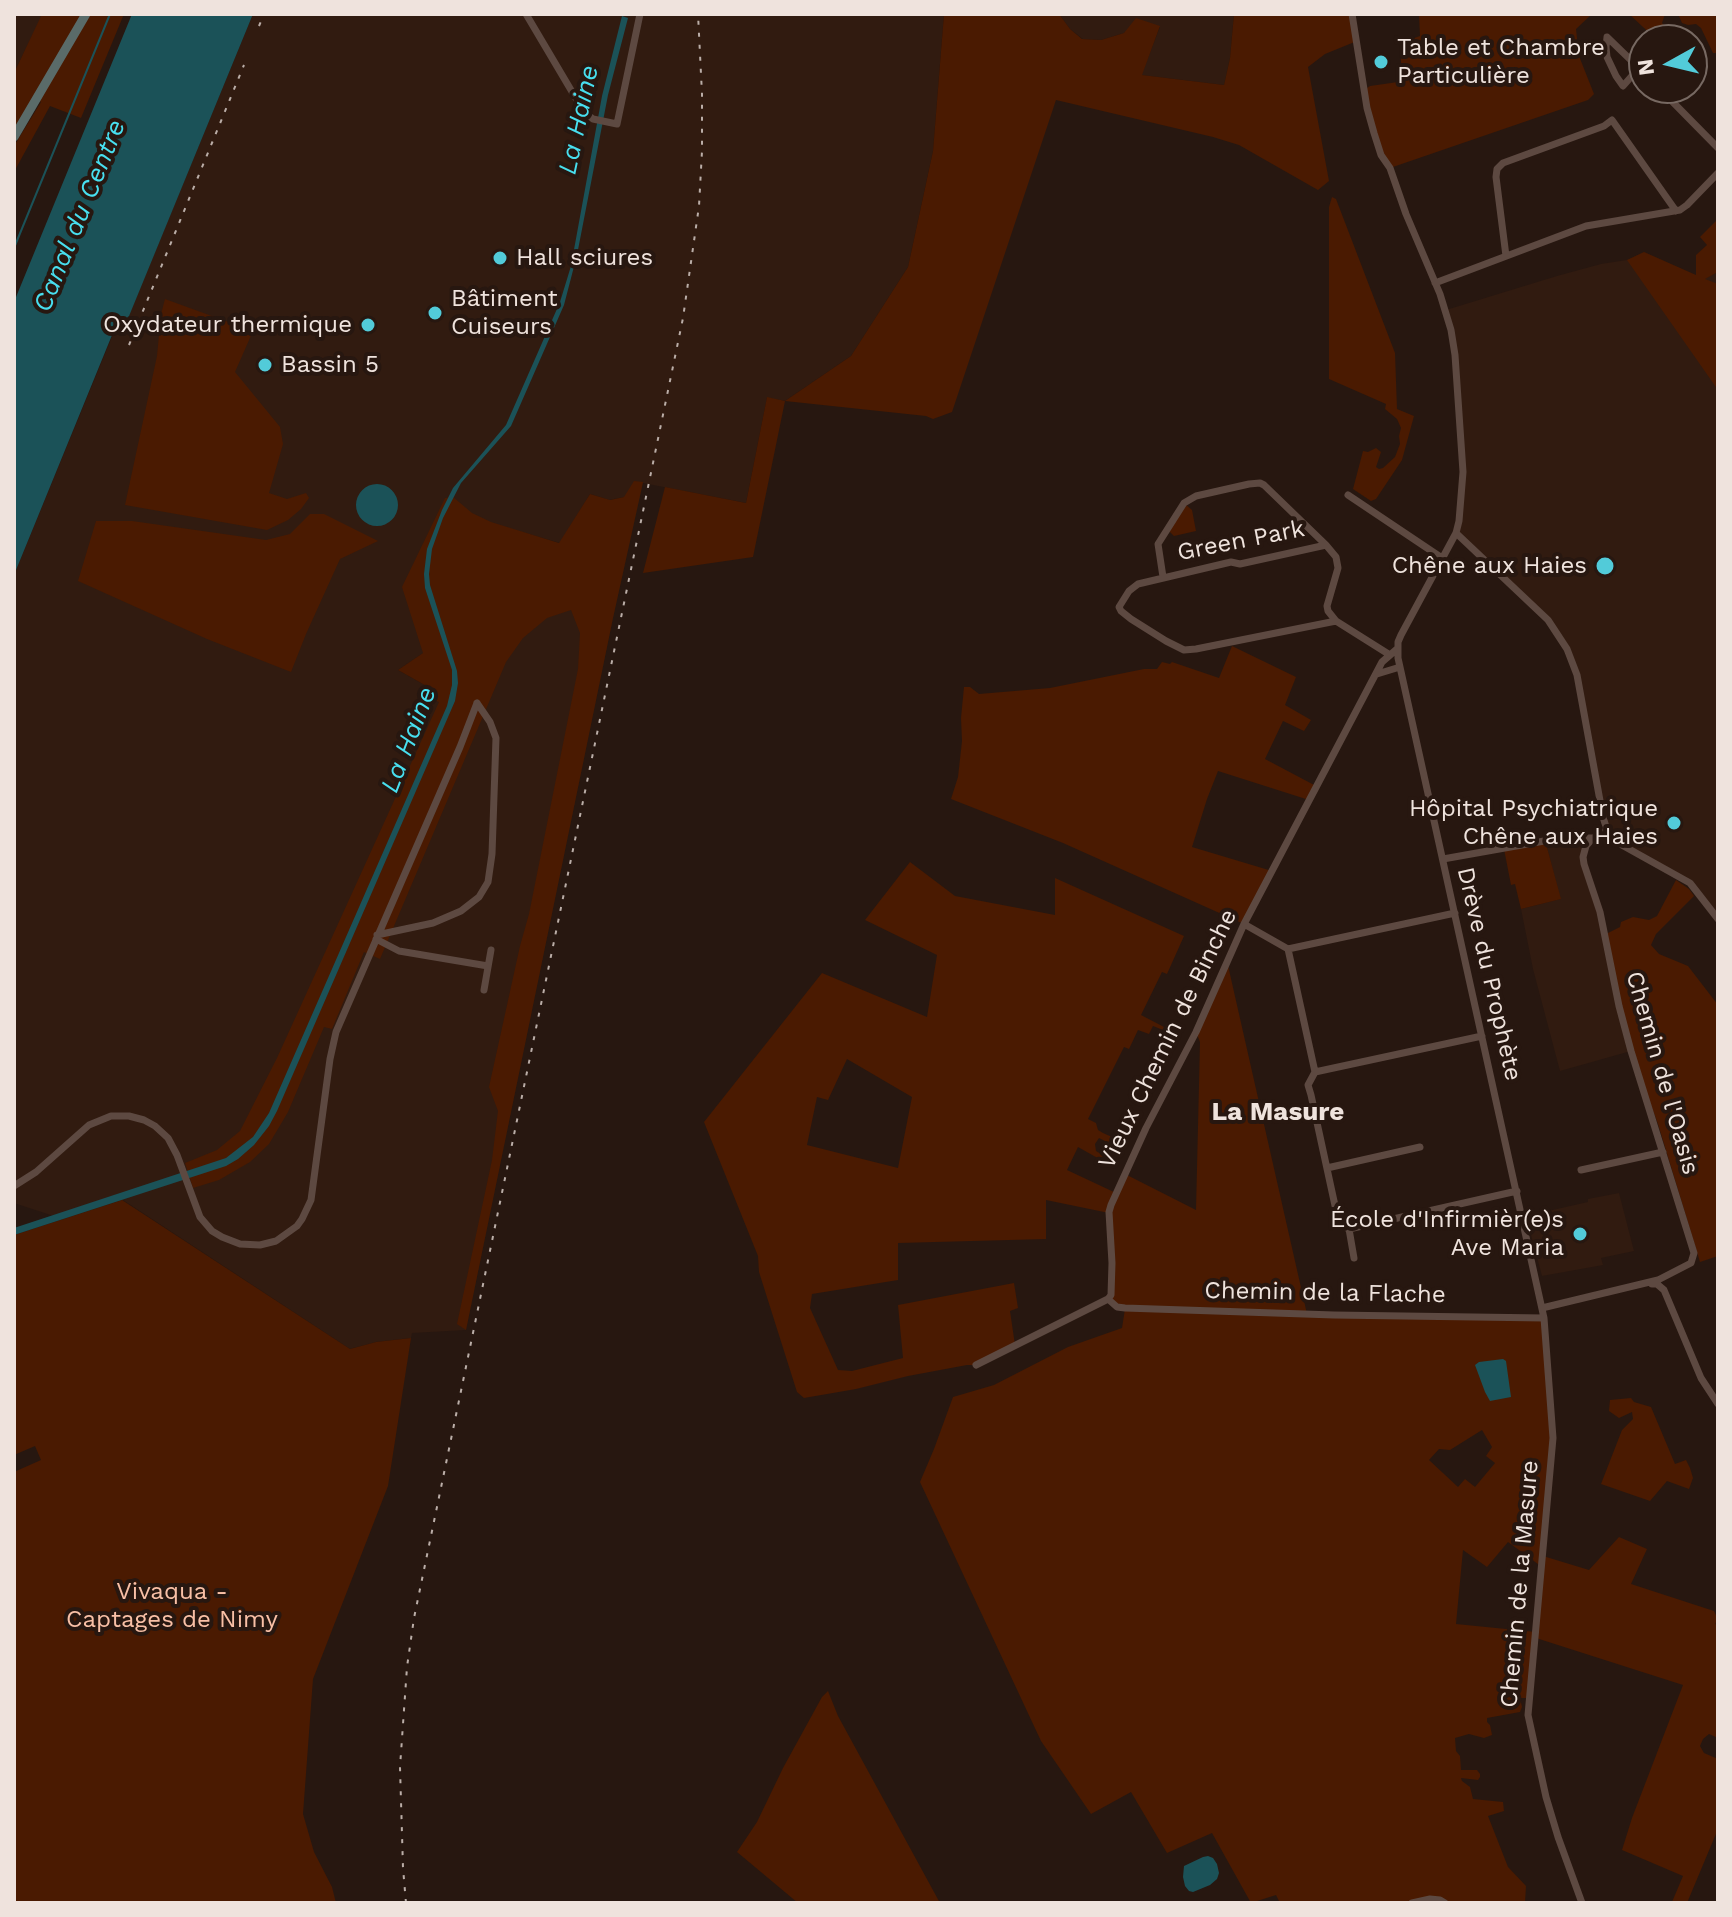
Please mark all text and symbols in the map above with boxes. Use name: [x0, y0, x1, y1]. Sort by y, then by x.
north arrow: [1628, 24, 1708, 104]
place label: Table et Chambre Particulière: [1397, 34, 1605, 90]
marker: Table et Chambre Particulière: [1372, 53, 1390, 71]
text: N: [1632, 57, 1659, 77]
water label: La Haine: [552, 62, 606, 178]
water label: Canal du Centre: [27, 115, 133, 317]
place label: Hall sciures: [516, 244, 653, 272]
marker: Hall sciures: [491, 249, 509, 267]
place label: Bâtiment Cuiseurs: [451, 285, 558, 341]
marker: Bâtiment Cuiseurs: [426, 304, 444, 322]
place label: Oxydateur thermique: [103, 311, 352, 339]
marker: Oxydateur thermique: [359, 316, 377, 334]
place label: Bassin 5: [281, 351, 379, 379]
marker: Bassin 5: [256, 356, 274, 374]
street label: Green Park: [1175, 515, 1307, 567]
place label: Chêne aux Haies: [1392, 552, 1587, 580]
marker: Chêne aux Haies: [1594, 555, 1616, 577]
water label: La Haine: [375, 683, 443, 797]
place label: Hôpital Psychiatrique Chêne aux Haies: [1409, 795, 1658, 851]
marker: Hôpital Psychiatrique Chêne aux Haies: [1665, 814, 1683, 832]
street label: Drève du Prophète: [1450, 864, 1528, 1084]
street label: Vieux Chemin de Binche: [1093, 905, 1243, 1173]
street label: Chemin de l'Oasis: [1619, 968, 1705, 1178]
district label: La Masure: [1212, 1096, 1344, 1128]
place label: École d'Infirmièr(e)s Ave Maria: [1330, 1206, 1564, 1262]
marker: École d'Infirmièr(e)s Ave Maria: [1571, 1225, 1589, 1243]
street label: Chemin de la Flache: [1204, 1276, 1446, 1310]
street label: Chemin de la Masure: [1495, 1459, 1545, 1709]
park label: Vivaqua - Captages de Nimy: [66, 1578, 278, 1634]

